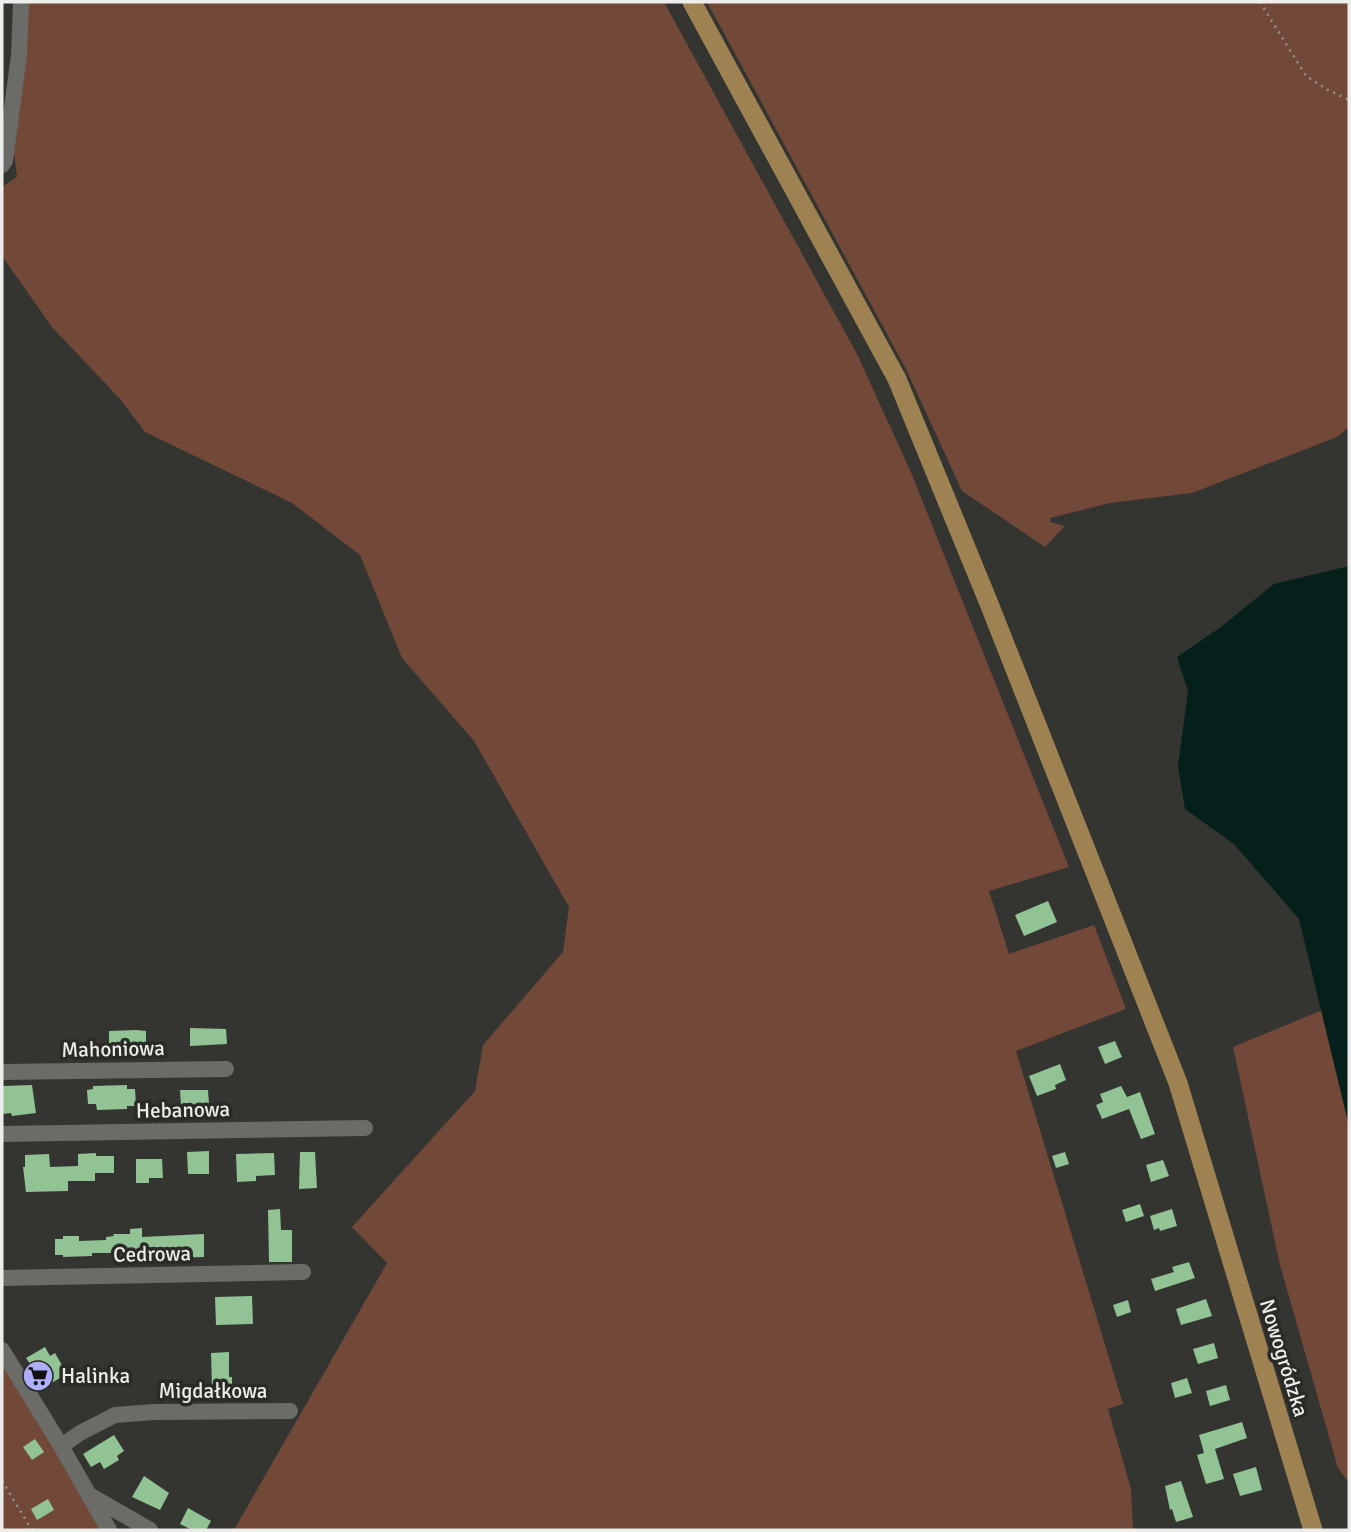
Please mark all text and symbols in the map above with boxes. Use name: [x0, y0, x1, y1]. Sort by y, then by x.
street label: Mahoniowa: [61, 1035, 165, 1063]
street label: Hebanowa: [136, 1096, 230, 1124]
street label: Cedrowa: [113, 1240, 191, 1268]
street label: Nowogródzka: [1254, 1296, 1314, 1420]
supermarket icon: Halinka: [21, 1359, 55, 1393]
place label: Halinka: [61, 1363, 130, 1389]
street label: Migdałkowa: [159, 1378, 267, 1404]

